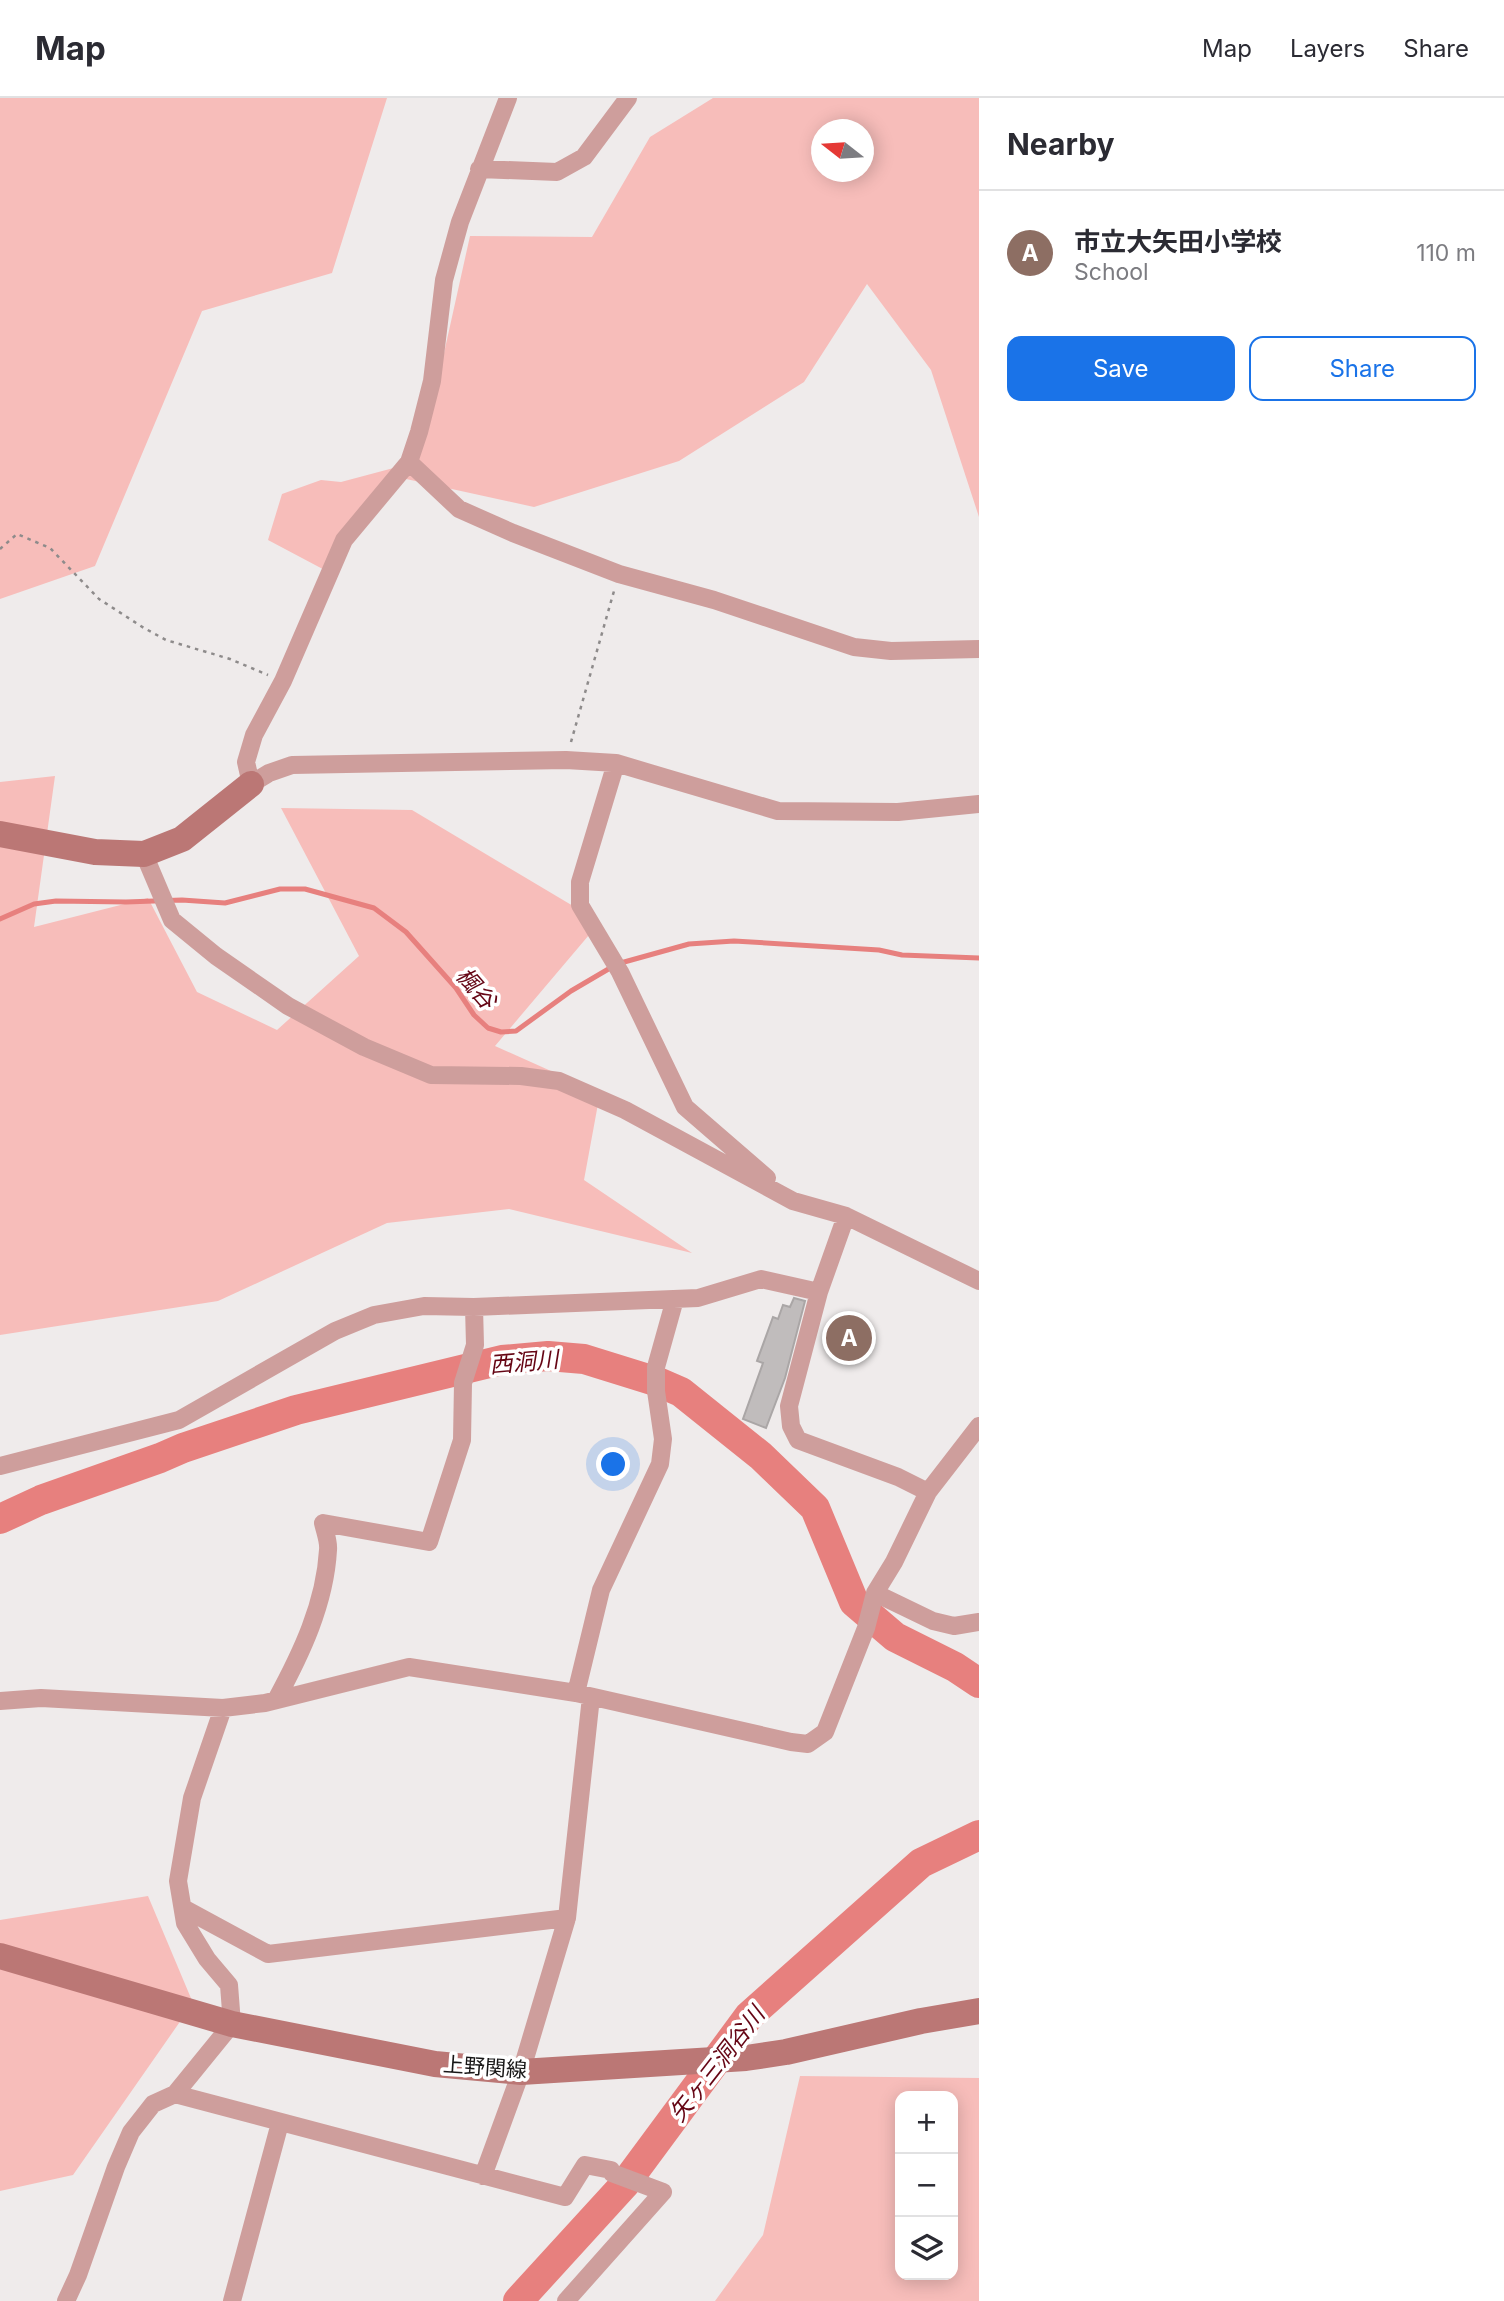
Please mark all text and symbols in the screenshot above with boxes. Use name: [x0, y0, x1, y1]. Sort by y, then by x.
text: Map: [35, 28, 106, 68]
text: Map: [1202, 34, 1252, 63]
text: Layers: [1290, 34, 1365, 63]
text: Share: [1403, 34, 1469, 63]
north arrow: [811, 119, 874, 182]
text: Nearby: [1007, 126, 1115, 162]
text: 市立大矢田小学校: [1074, 226, 1282, 257]
text: A: [1021, 239, 1039, 267]
text: 110 m: [1416, 239, 1476, 267]
text: School: [1074, 258, 1149, 286]
button: Save: [1007, 336, 1235, 401]
button: Share: [1249, 336, 1476, 401]
water label: 楓谷: [450, 961, 503, 1016]
pin: A: [826, 1312, 872, 1364]
water label: 西洞川: [488, 1345, 563, 1379]
your location: [596, 1447, 630, 1481]
water label: 矢ヶ三洞谷川: [663, 1999, 772, 2127]
street label: 上野関線: [442, 2052, 528, 2082]
map controls: [895, 2091, 958, 2280]
button: +: [895, 2091, 958, 2154]
button: −: [895, 2154, 958, 2217]
button: layers: [895, 2217, 958, 2280]

